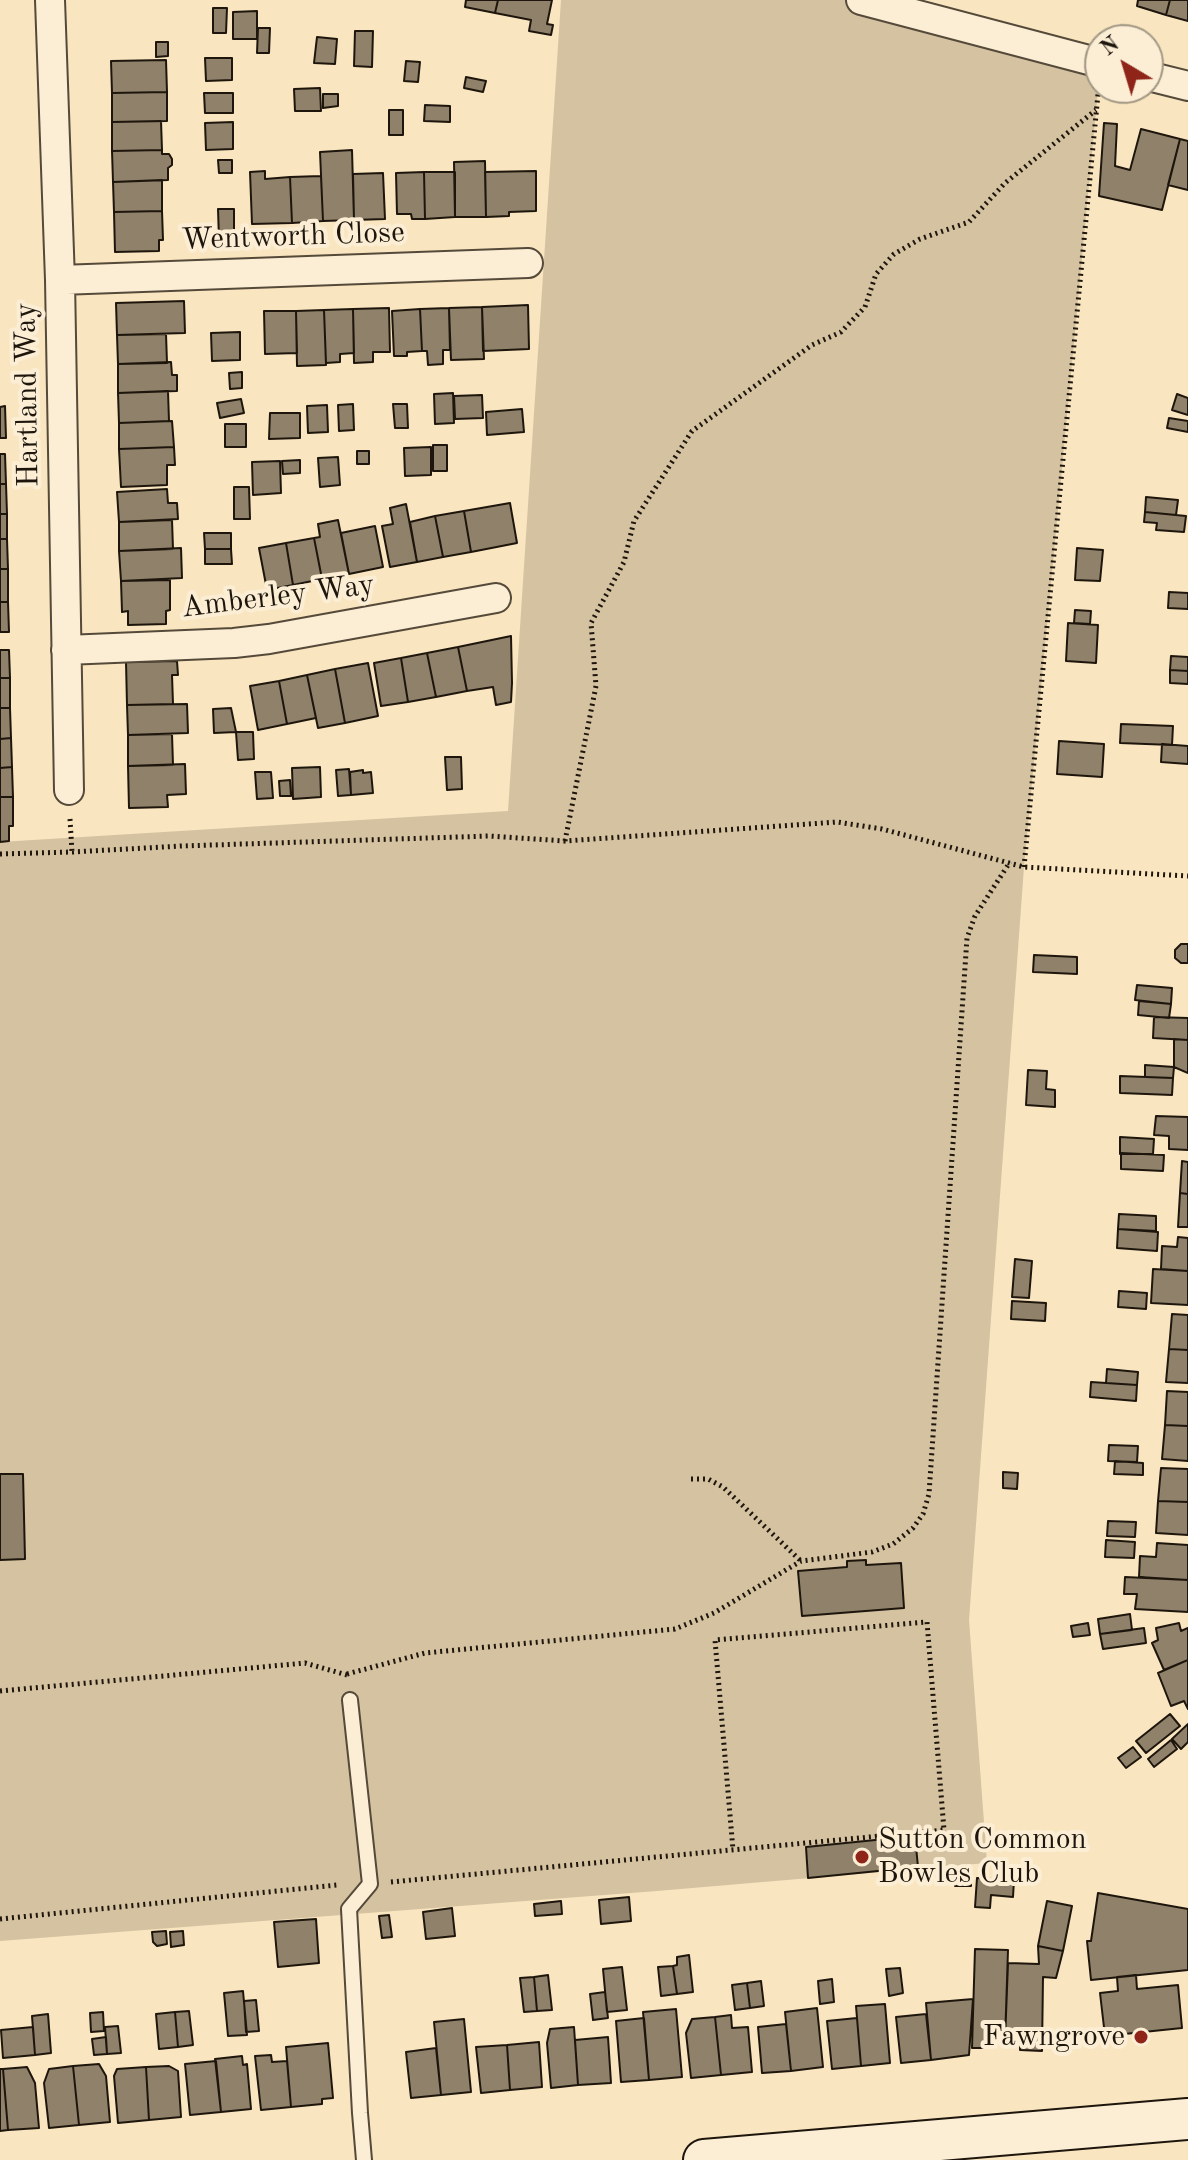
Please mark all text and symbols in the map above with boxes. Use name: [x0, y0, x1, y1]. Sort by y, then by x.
north arrow: [1084, 24, 1164, 104]
text: N: [1097, 33, 1124, 61]
street label: Wentworth Close: [181, 215, 405, 259]
street label: Hartland Way: [8, 303, 48, 487]
street label: Amberley Way: [179, 567, 377, 627]
place label: Sutton Common Bowles Club: [878, 1822, 1087, 1892]
marker: Sutton Common Bowles Club: [853, 1848, 871, 1866]
place label: Fawngrove: [983, 2019, 1125, 2055]
marker: Fawngrove: [1132, 2028, 1150, 2046]

